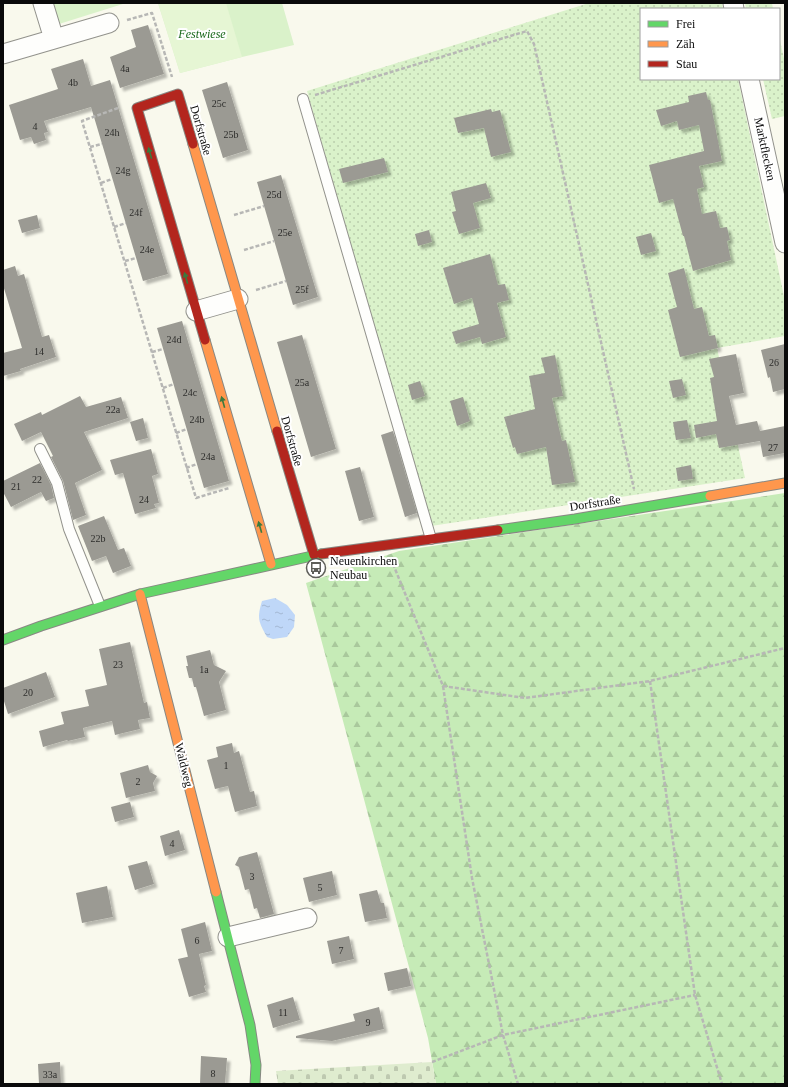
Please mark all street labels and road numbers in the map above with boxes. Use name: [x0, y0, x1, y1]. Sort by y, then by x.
street label: Dorfstraße: [187, 103, 215, 157]
street label: Marktflecken: [751, 116, 779, 182]
street label: Dorfstraße: [278, 414, 306, 468]
street label: Dorfstraße: [569, 492, 621, 514]
street label: Waldweg: [172, 741, 196, 789]

